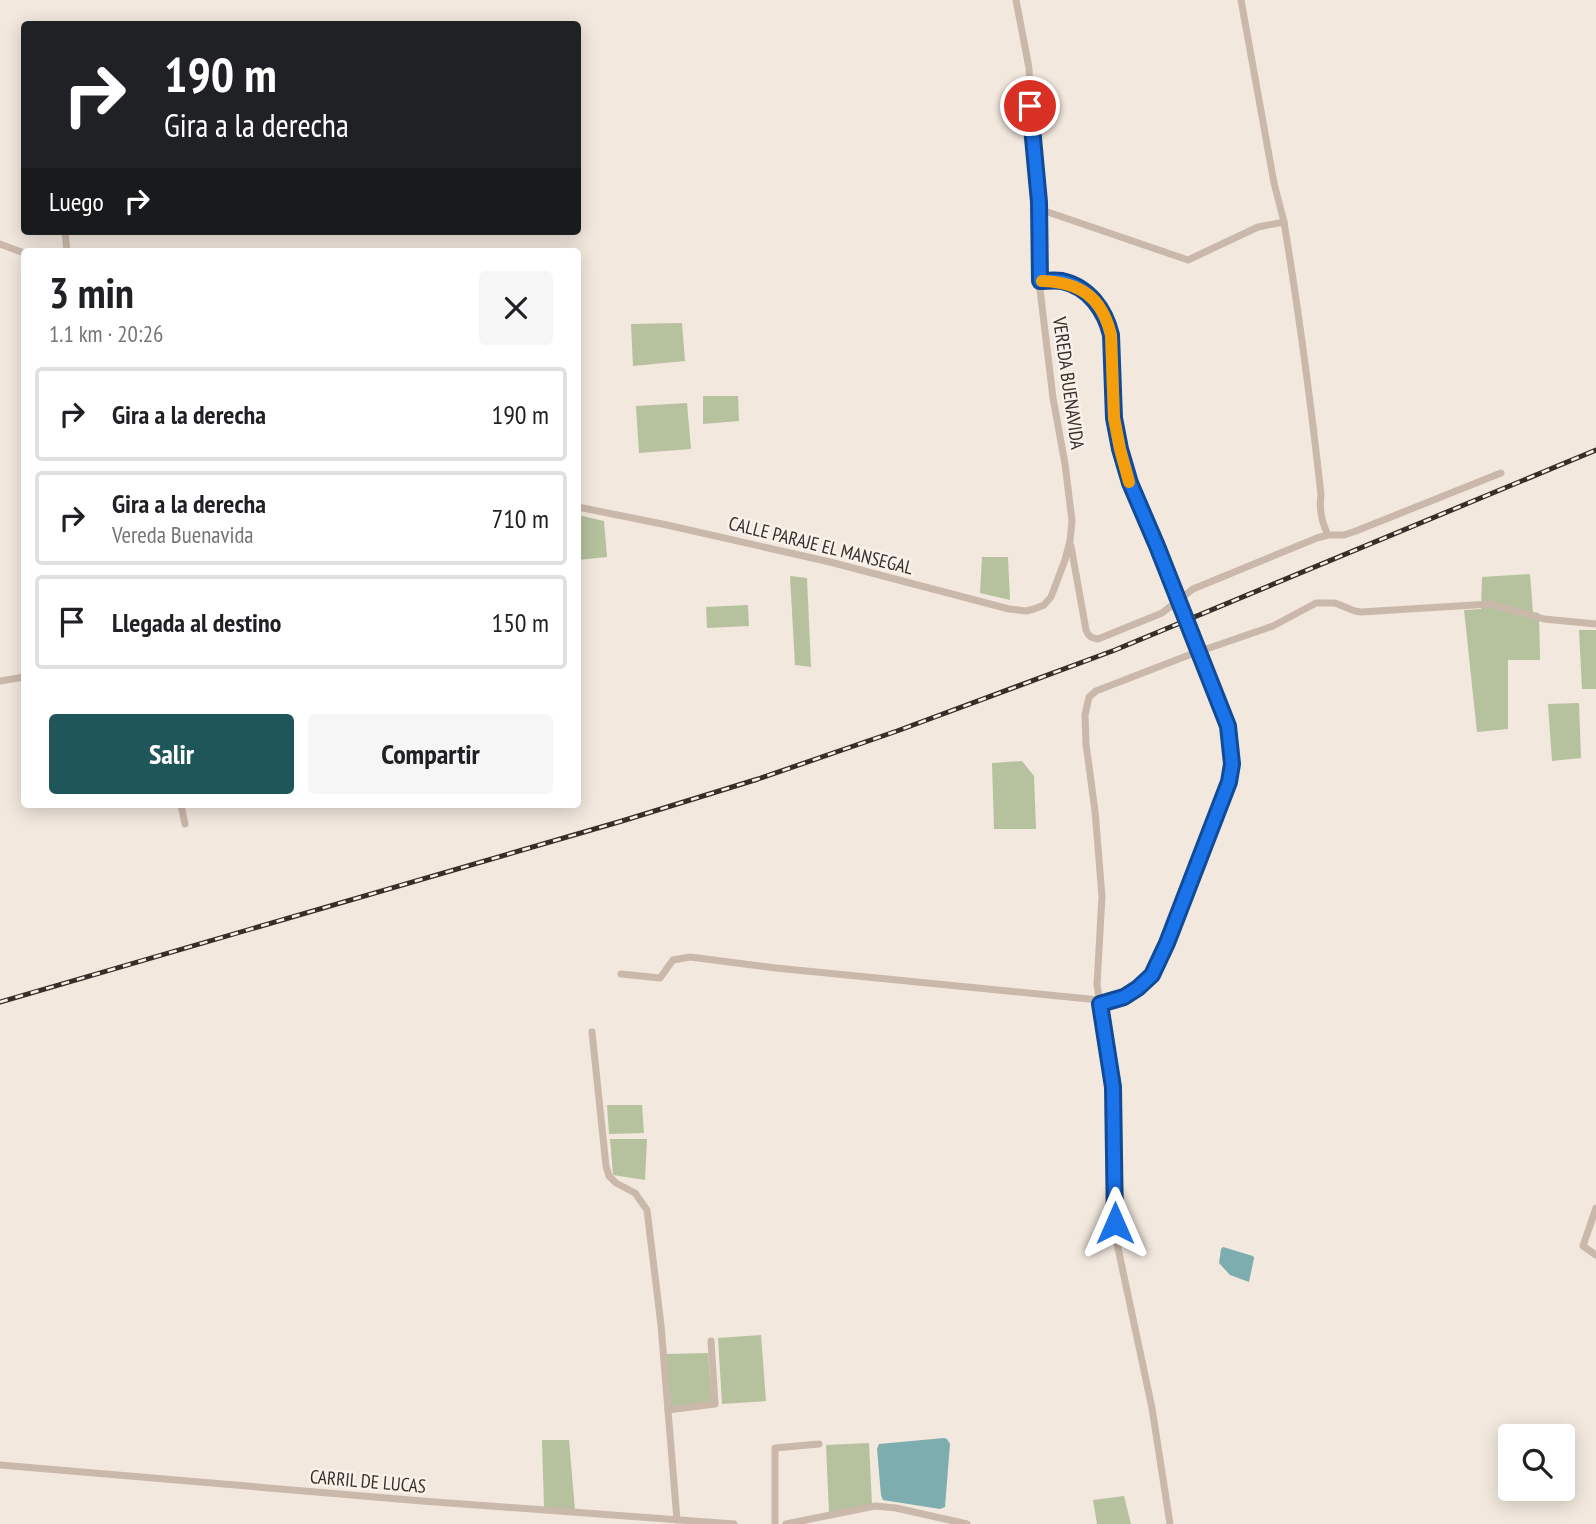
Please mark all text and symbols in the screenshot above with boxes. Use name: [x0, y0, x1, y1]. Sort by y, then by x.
text: 190 m: [164, 42, 277, 106]
icon: right: [49, 49, 140, 140]
pin: [1000, 76, 1060, 136]
icon: arrive: [1011, 87, 1049, 125]
text: Gira a la derecha: [164, 104, 349, 146]
icon: right: [118, 182, 156, 220]
text: Luego: [49, 185, 104, 218]
text: 3 min: [49, 265, 134, 320]
button: close: [479, 271, 553, 345]
street label: VEREDA BUENAVIDA: [1048, 314, 1090, 451]
text: 1.1 km · 20:26: [49, 319, 163, 348]
icon: right: [53, 395, 91, 433]
text: Gira a la derecha: [112, 398, 266, 431]
text: 190 m: [491, 398, 549, 431]
text: Gira a la derecha: [112, 487, 266, 520]
icon: right: [53, 499, 91, 537]
text: 710 m: [491, 502, 549, 535]
street label: CALLE PARAJE EL MANSEGAL: [726, 510, 916, 580]
text: Vereda Buenavida: [112, 520, 254, 549]
icon: arrive: [53, 603, 91, 641]
text: Llegada al destino: [112, 606, 281, 639]
text: 150 m: [491, 606, 549, 639]
button: Salir: [49, 714, 294, 794]
button: Compartir: [308, 714, 553, 794]
position arrow: [1078, 1186, 1152, 1260]
map controls: [1498, 1424, 1575, 1501]
button: search: [1498, 1424, 1575, 1501]
street label: CARRIL DE LUCAS: [309, 1464, 427, 1498]

